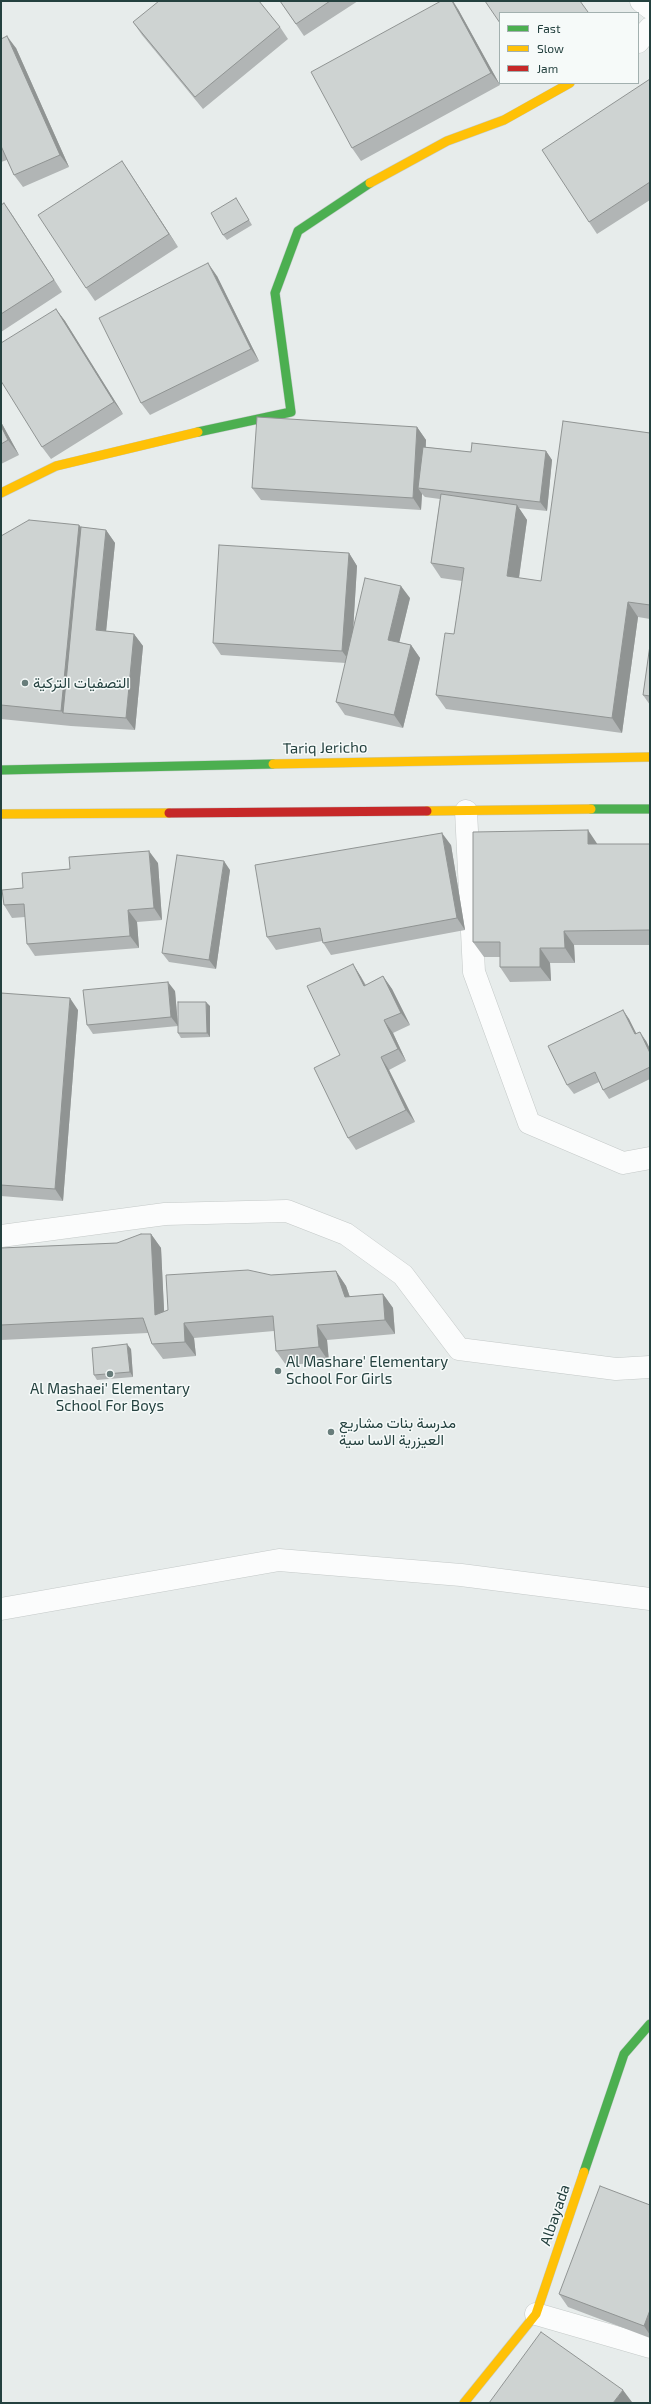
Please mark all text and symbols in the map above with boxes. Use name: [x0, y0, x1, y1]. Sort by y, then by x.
legend: [499, 12, 639, 84]
text: Fast: [537, 21, 560, 35]
text: Slow: [537, 41, 564, 55]
text: Jam: [537, 61, 558, 75]
place label: التصفيات التركية: [33, 674, 130, 692]
marker: التصفيات التركية: [20, 678, 30, 688]
street label: Tariq Jericho: [283, 738, 367, 758]
place label: Al Mashare' Elementary School For Girls: [286, 1353, 448, 1388]
marker: Al Mashare' Elementary School For Girls: [273, 1366, 283, 1376]
marker: Al Mashaei' Elementary School For Boys: [105, 1369, 115, 1379]
place label: Al Mashaei' Elementary School For Boys: [30, 1380, 190, 1415]
place label: مدرسة بنات مشاريع العيزرية الاسا سية: [339, 1414, 456, 1449]
marker: مدرسة بنات مشاريع العيزرية الاسا سية: [326, 1427, 336, 1437]
street label: Albayada: [536, 2182, 574, 2248]

